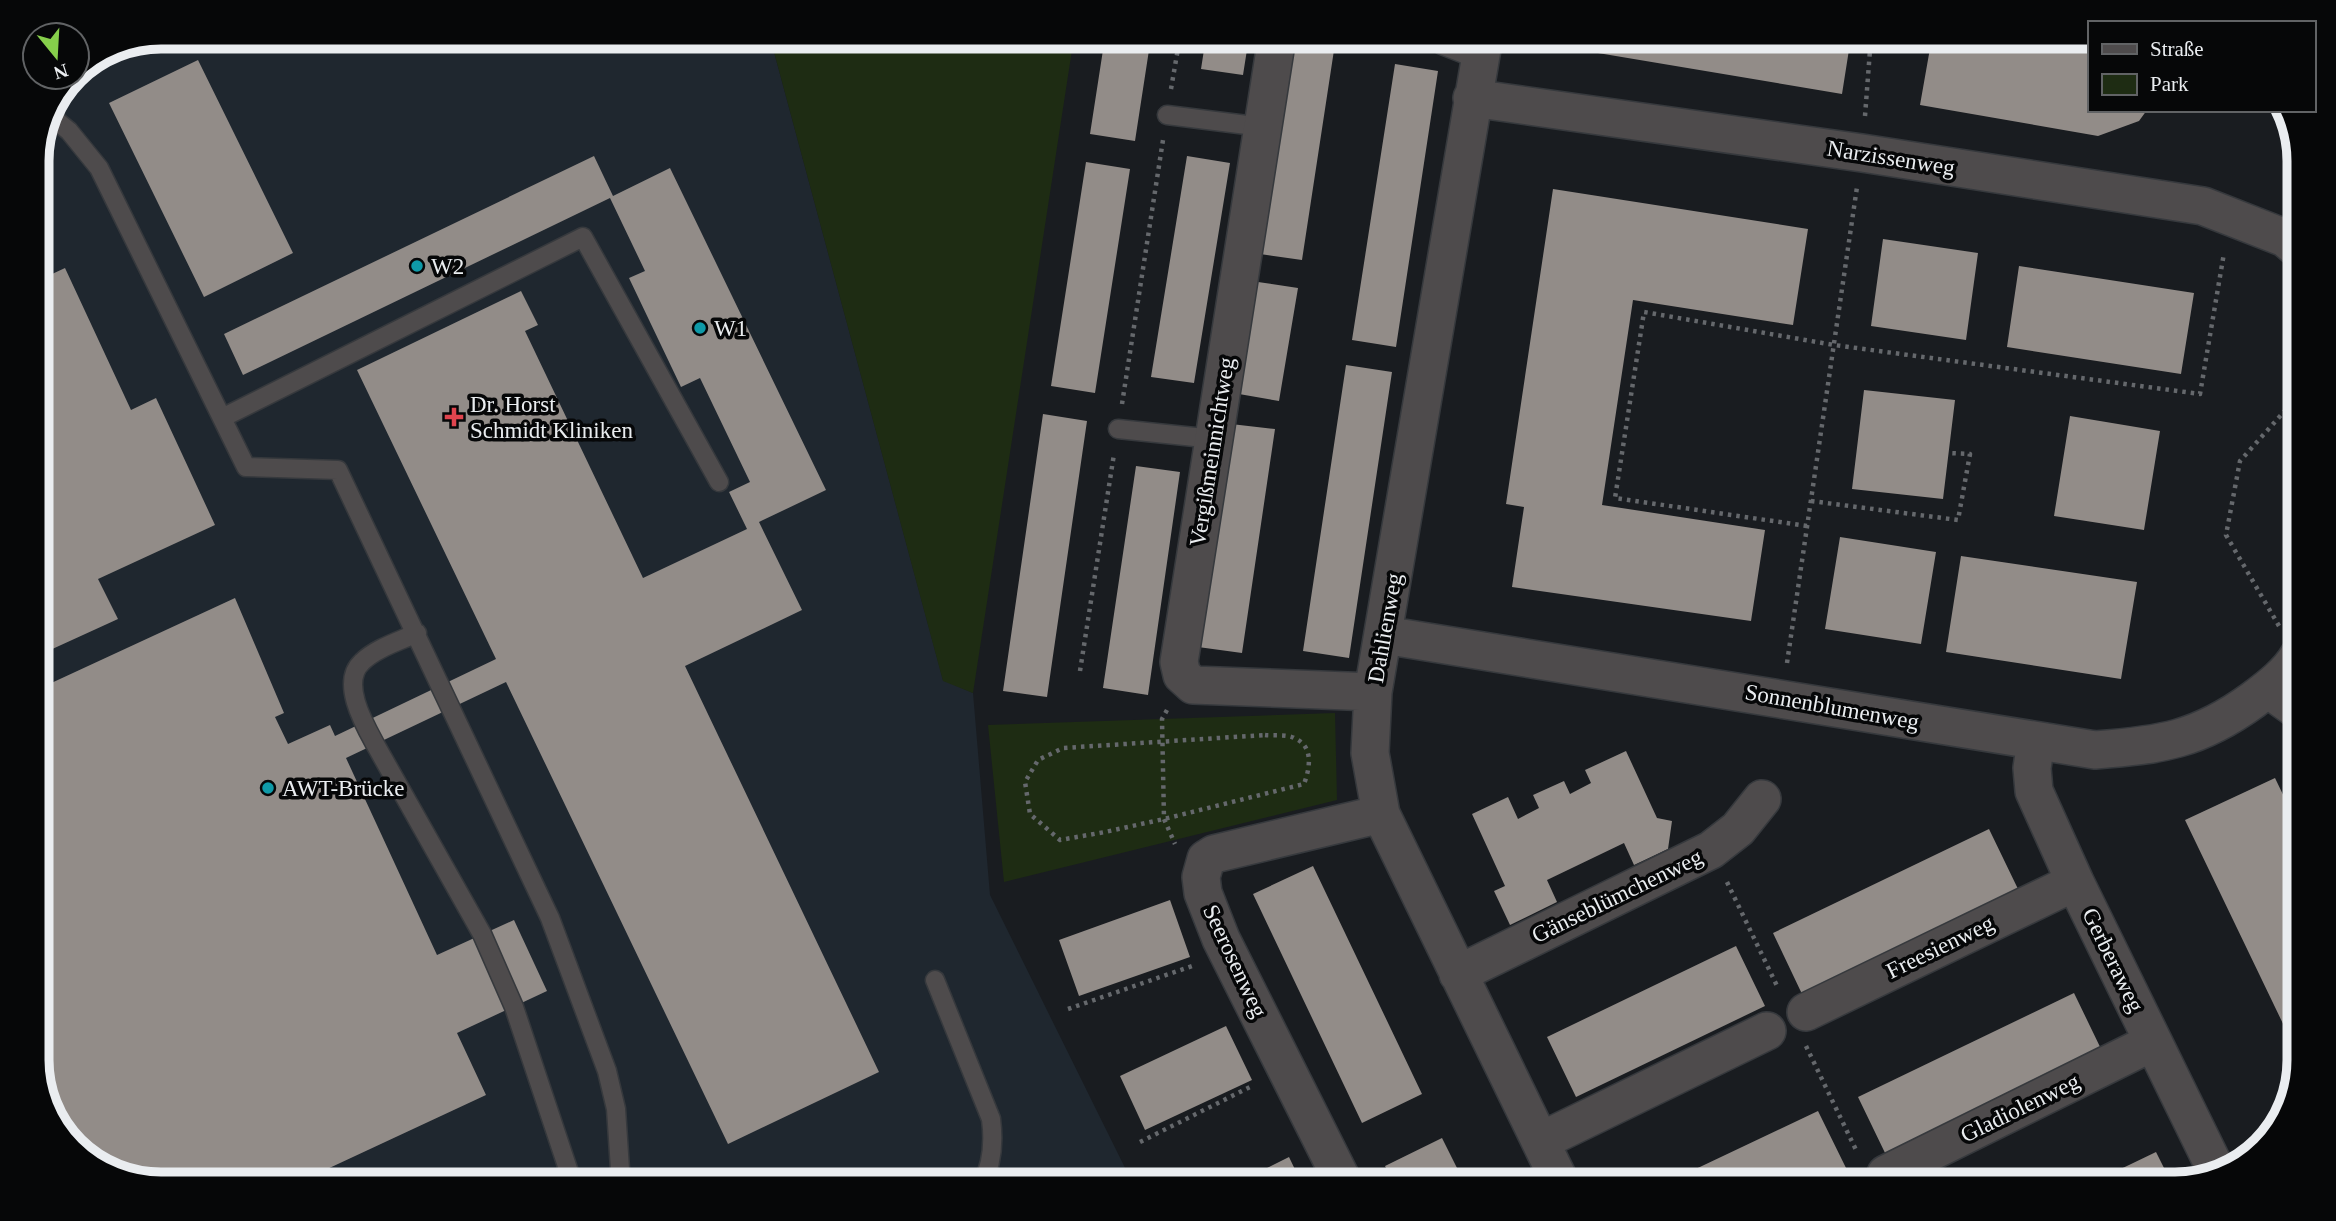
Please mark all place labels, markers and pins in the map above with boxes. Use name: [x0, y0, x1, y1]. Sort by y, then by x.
place label: W2: [431, 254, 464, 279]
marker: W2: [409, 258, 425, 274]
place label: W1: [714, 316, 747, 341]
marker: W1: [692, 320, 708, 336]
place label: Dr. Horst Schmidt Kliniken: [470, 392, 633, 443]
marker: Dr. Horst Schmidt Kliniken: [444, 407, 464, 427]
place label: AWT-Brücke: [282, 776, 405, 801]
marker: AWT-Brücke: [260, 780, 276, 796]

